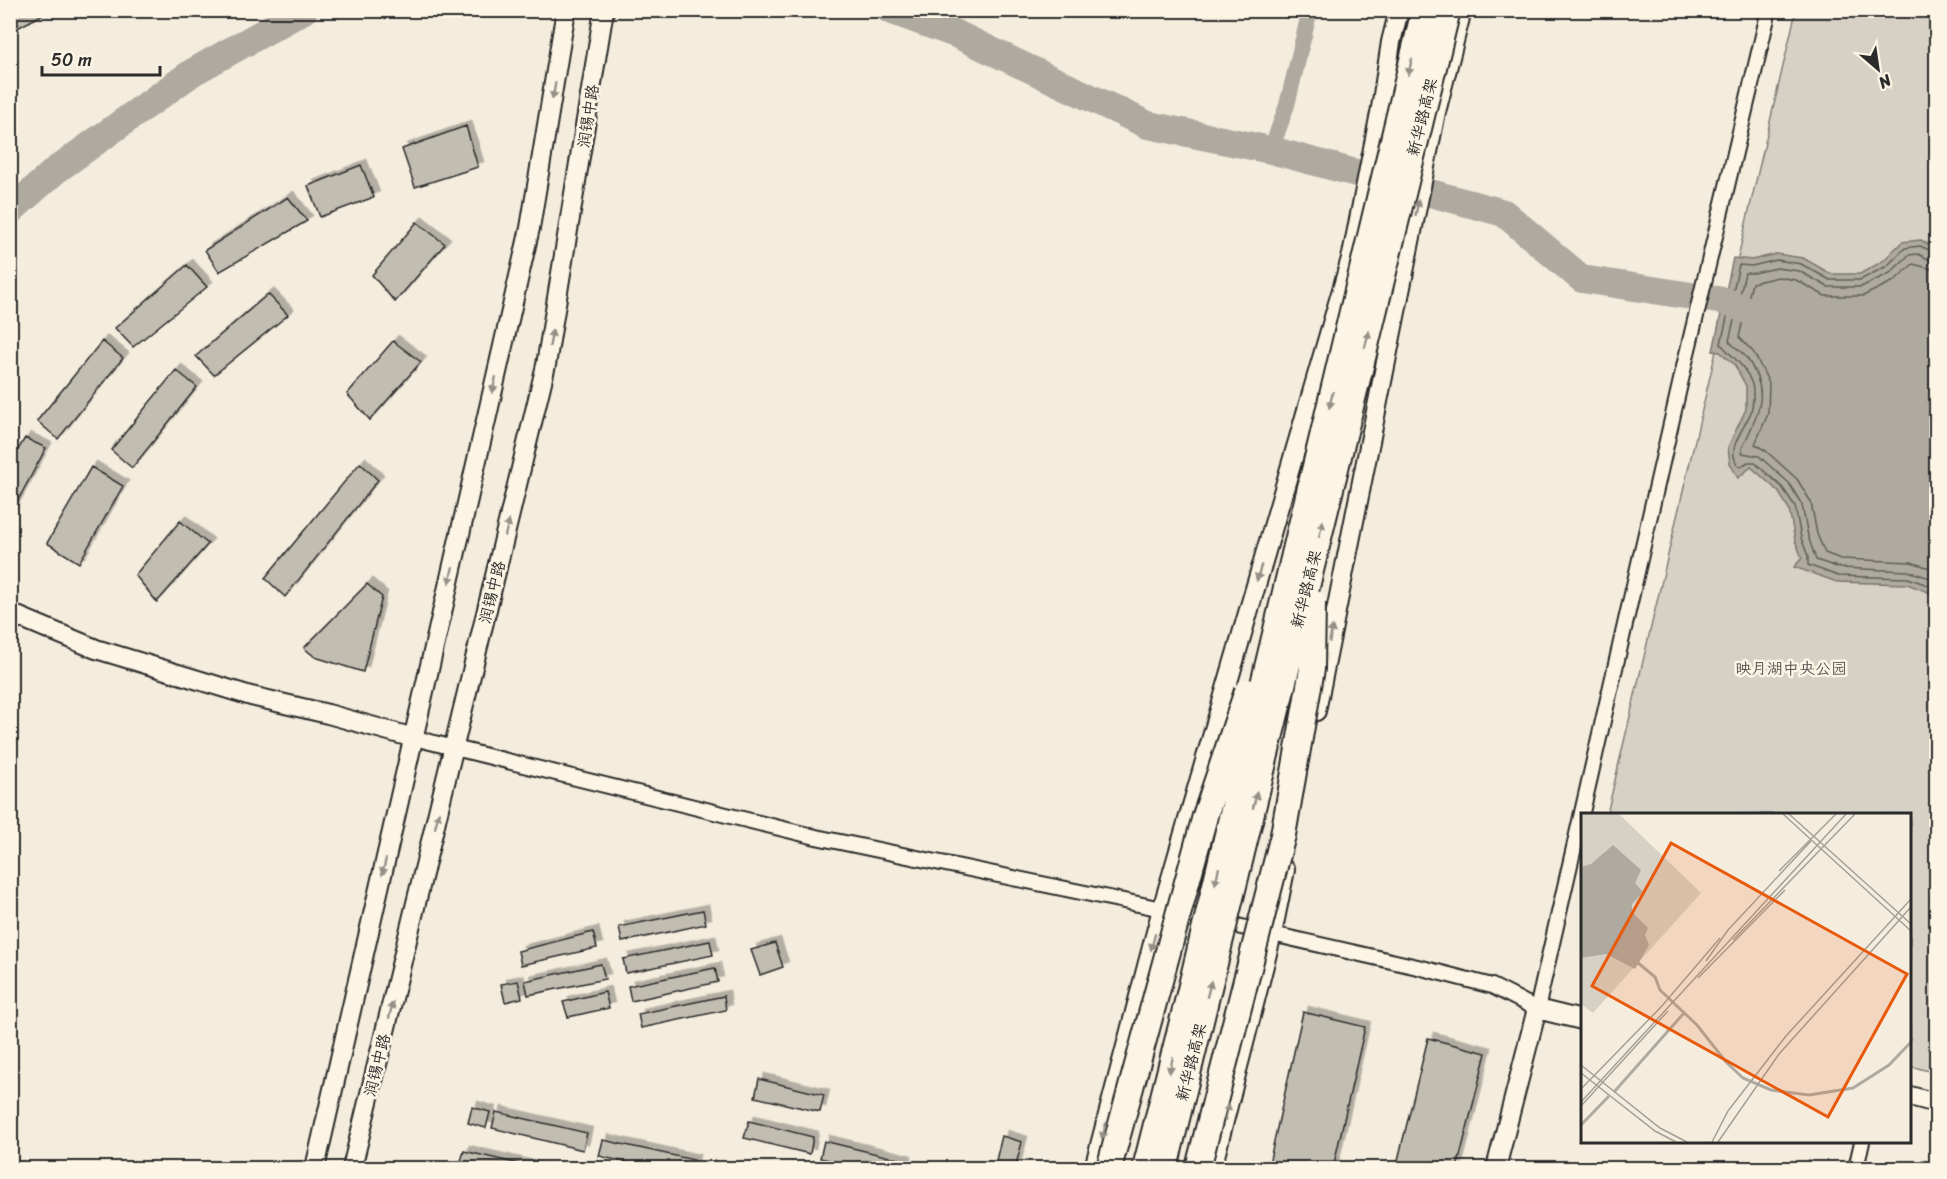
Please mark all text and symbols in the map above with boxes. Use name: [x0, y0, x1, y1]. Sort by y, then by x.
scale bar: [42, 39, 160, 77]
north arrow: [1848, 39, 1908, 99]
text: 50 m: [51, 44, 92, 76]
one-way arrow: [1405, 58, 1414, 77]
text: N: [1872, 66, 1898, 97]
street label: 新华路高架: [1398, 75, 1446, 159]
one-way arrow: [549, 82, 558, 101]
street label: 润锡中路: [569, 82, 607, 150]
one-way arrow: [1413, 198, 1422, 217]
one-way arrow: [547, 329, 556, 348]
one-way arrow: [1363, 330, 1373, 349]
one-way arrow: [489, 376, 499, 394]
one-way arrow: [1325, 391, 1335, 409]
one-way arrow: [502, 519, 512, 538]
one-way arrow: [1317, 520, 1327, 538]
street label: 新华路高架: [1282, 547, 1330, 631]
street label: 润锡中路: [470, 557, 514, 627]
one-way arrow: [1254, 564, 1263, 582]
one-way arrow: [446, 566, 455, 585]
one-way arrow: [1327, 625, 1336, 644]
park label: 映月湖中央公园: [1735, 654, 1847, 683]
one-way arrow: [1251, 791, 1261, 809]
one-way arrow: [432, 811, 442, 829]
inset map: [1581, 813, 1911, 1143]
one-way arrow: [379, 858, 388, 877]
one-way arrow: [1212, 866, 1222, 885]
one-way arrow: [1148, 933, 1158, 951]
one-way arrow: [1204, 980, 1214, 998]
one-way arrow: [386, 1000, 396, 1019]
street label: 新华路高架: [1167, 1020, 1215, 1104]
street label: 润锡中路: [355, 1030, 399, 1100]
one-way arrow: [1166, 1056, 1175, 1074]
one-way arrow: [1222, 1103, 1232, 1121]
one-way arrow: [1098, 1122, 1108, 1140]

